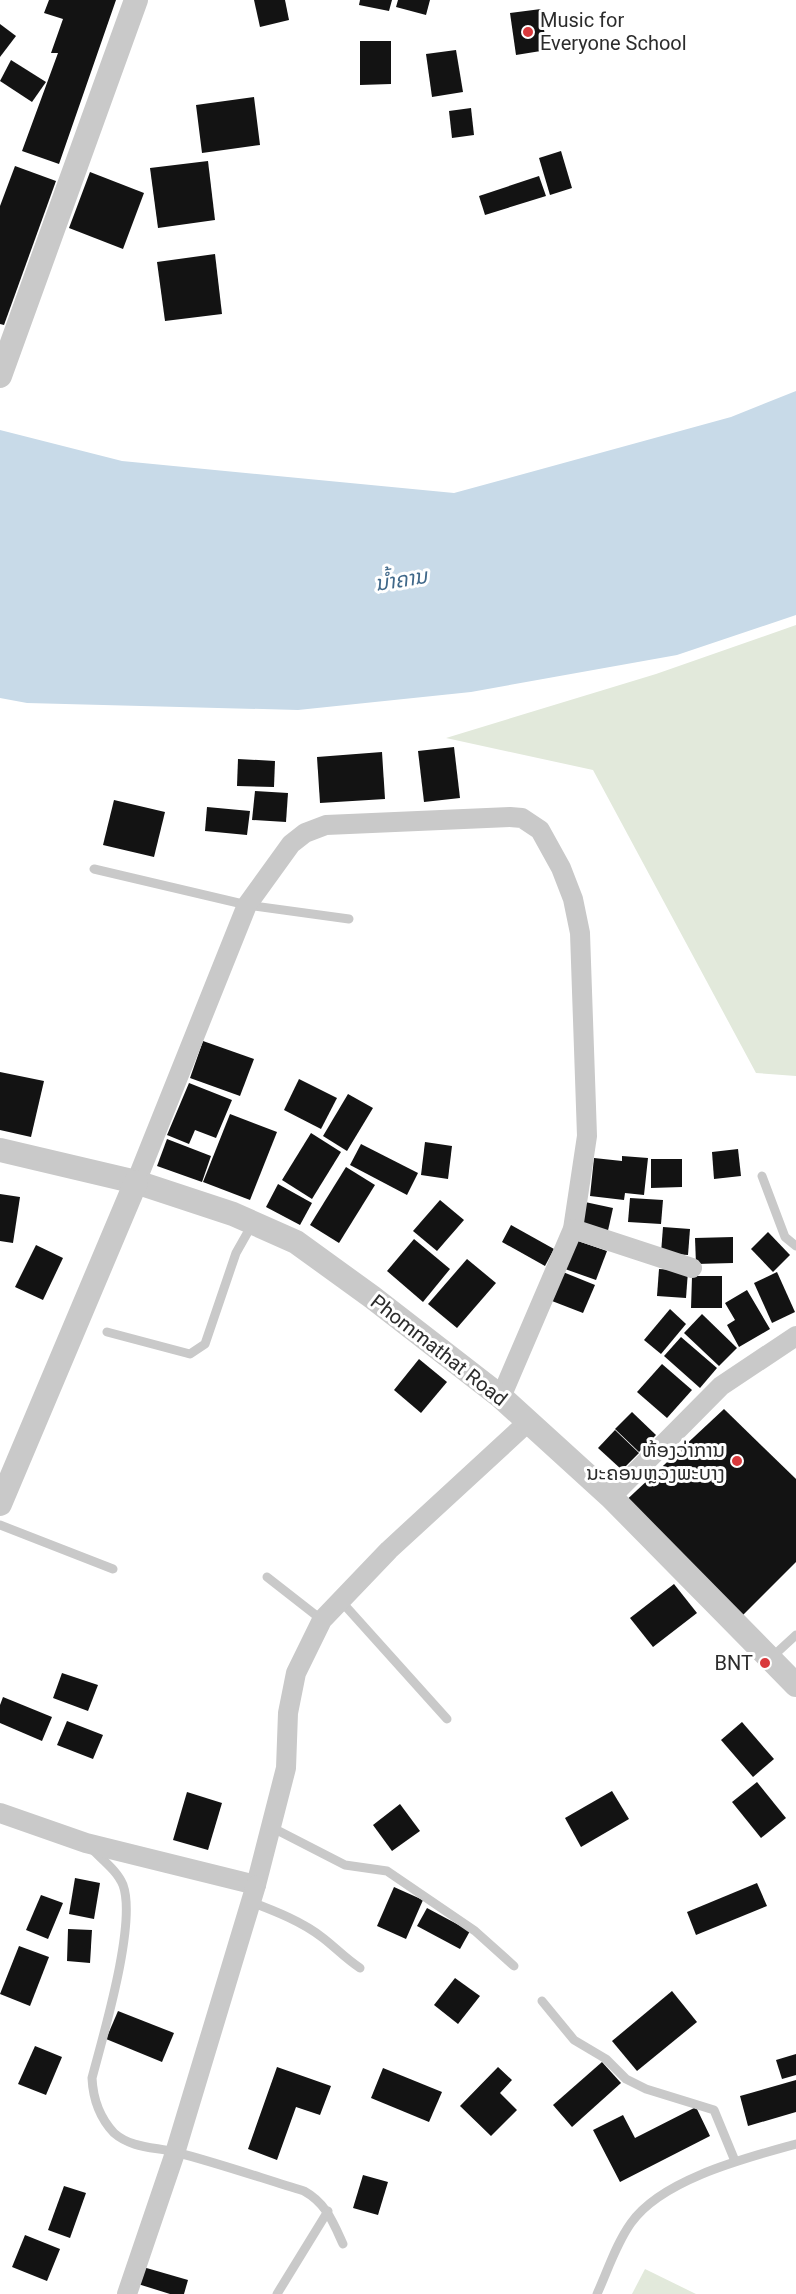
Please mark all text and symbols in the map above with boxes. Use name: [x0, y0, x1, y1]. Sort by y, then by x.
place label: Music for Everyone School: [540, 8, 687, 55]
marker: Music for Everyone School: [521, 25, 535, 39]
water label: ນ້ຳຄານ: [373, 560, 431, 596]
street label: Phommathat Road: [366, 1289, 512, 1411]
place label: ຫ້ອງວ່າການ ນະຄອນຫຼວງພະບາງ: [586, 1438, 725, 1485]
marker: ຫ້ອງວ່າການ ນະຄອນຫຼວງພະບາງ: [730, 1454, 744, 1468]
place label: BNT: [715, 1651, 753, 1675]
marker: BNT: [758, 1656, 772, 1670]

